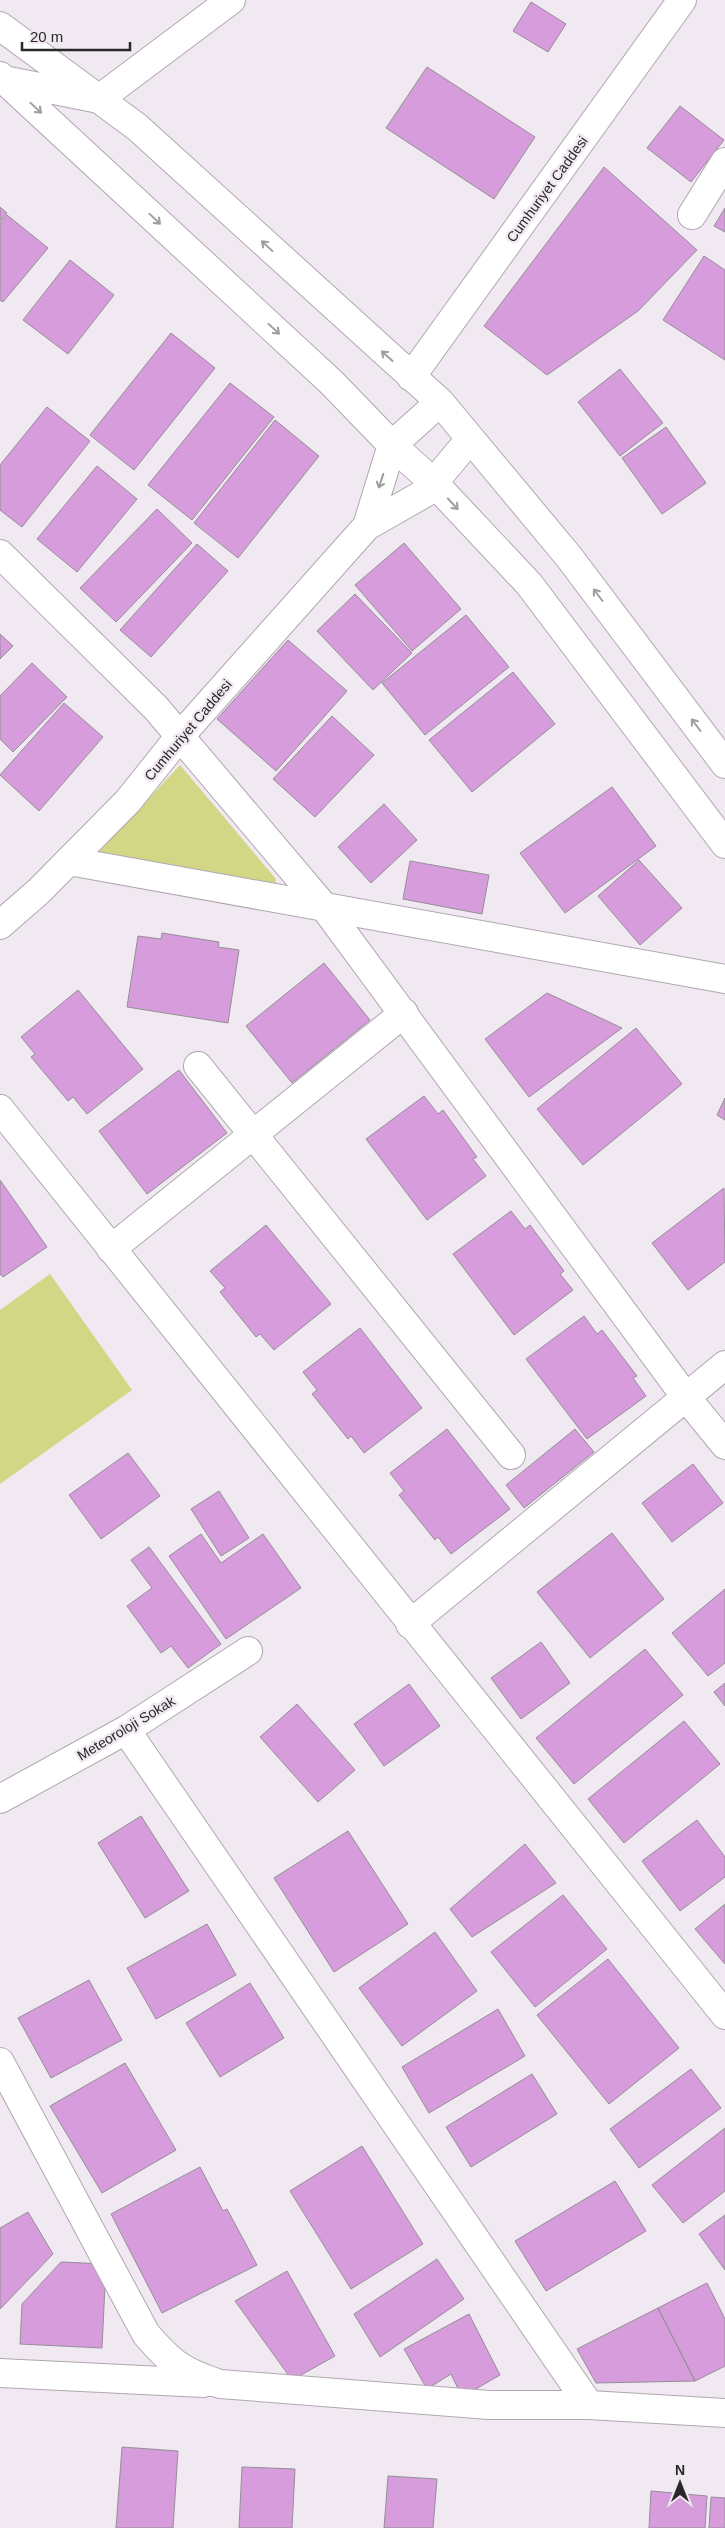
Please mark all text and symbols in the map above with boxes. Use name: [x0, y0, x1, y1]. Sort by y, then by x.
scale bar: [22, 20, 130, 52]
text: 20 m: [30, 28, 63, 45]
one-way arrow: [30, 102, 42, 114]
street label: Cumhuriyet Caddesi: [503, 133, 591, 245]
one-way arrow: [149, 213, 162, 225]
one-way arrow: [260, 240, 273, 252]
one-way arrow: [268, 323, 281, 335]
one-way arrow: [380, 350, 393, 361]
one-way arrow: [376, 473, 385, 488]
one-way arrow: [447, 497, 459, 510]
one-way arrow: [592, 589, 603, 602]
street label: Cumhuriyet Caddesi: [141, 676, 235, 784]
one-way arrow: [690, 719, 701, 732]
street label: Meteoroloji Sokak: [74, 1692, 179, 1764]
north arrow: [655, 2458, 705, 2508]
text: N: [675, 2462, 685, 2478]

